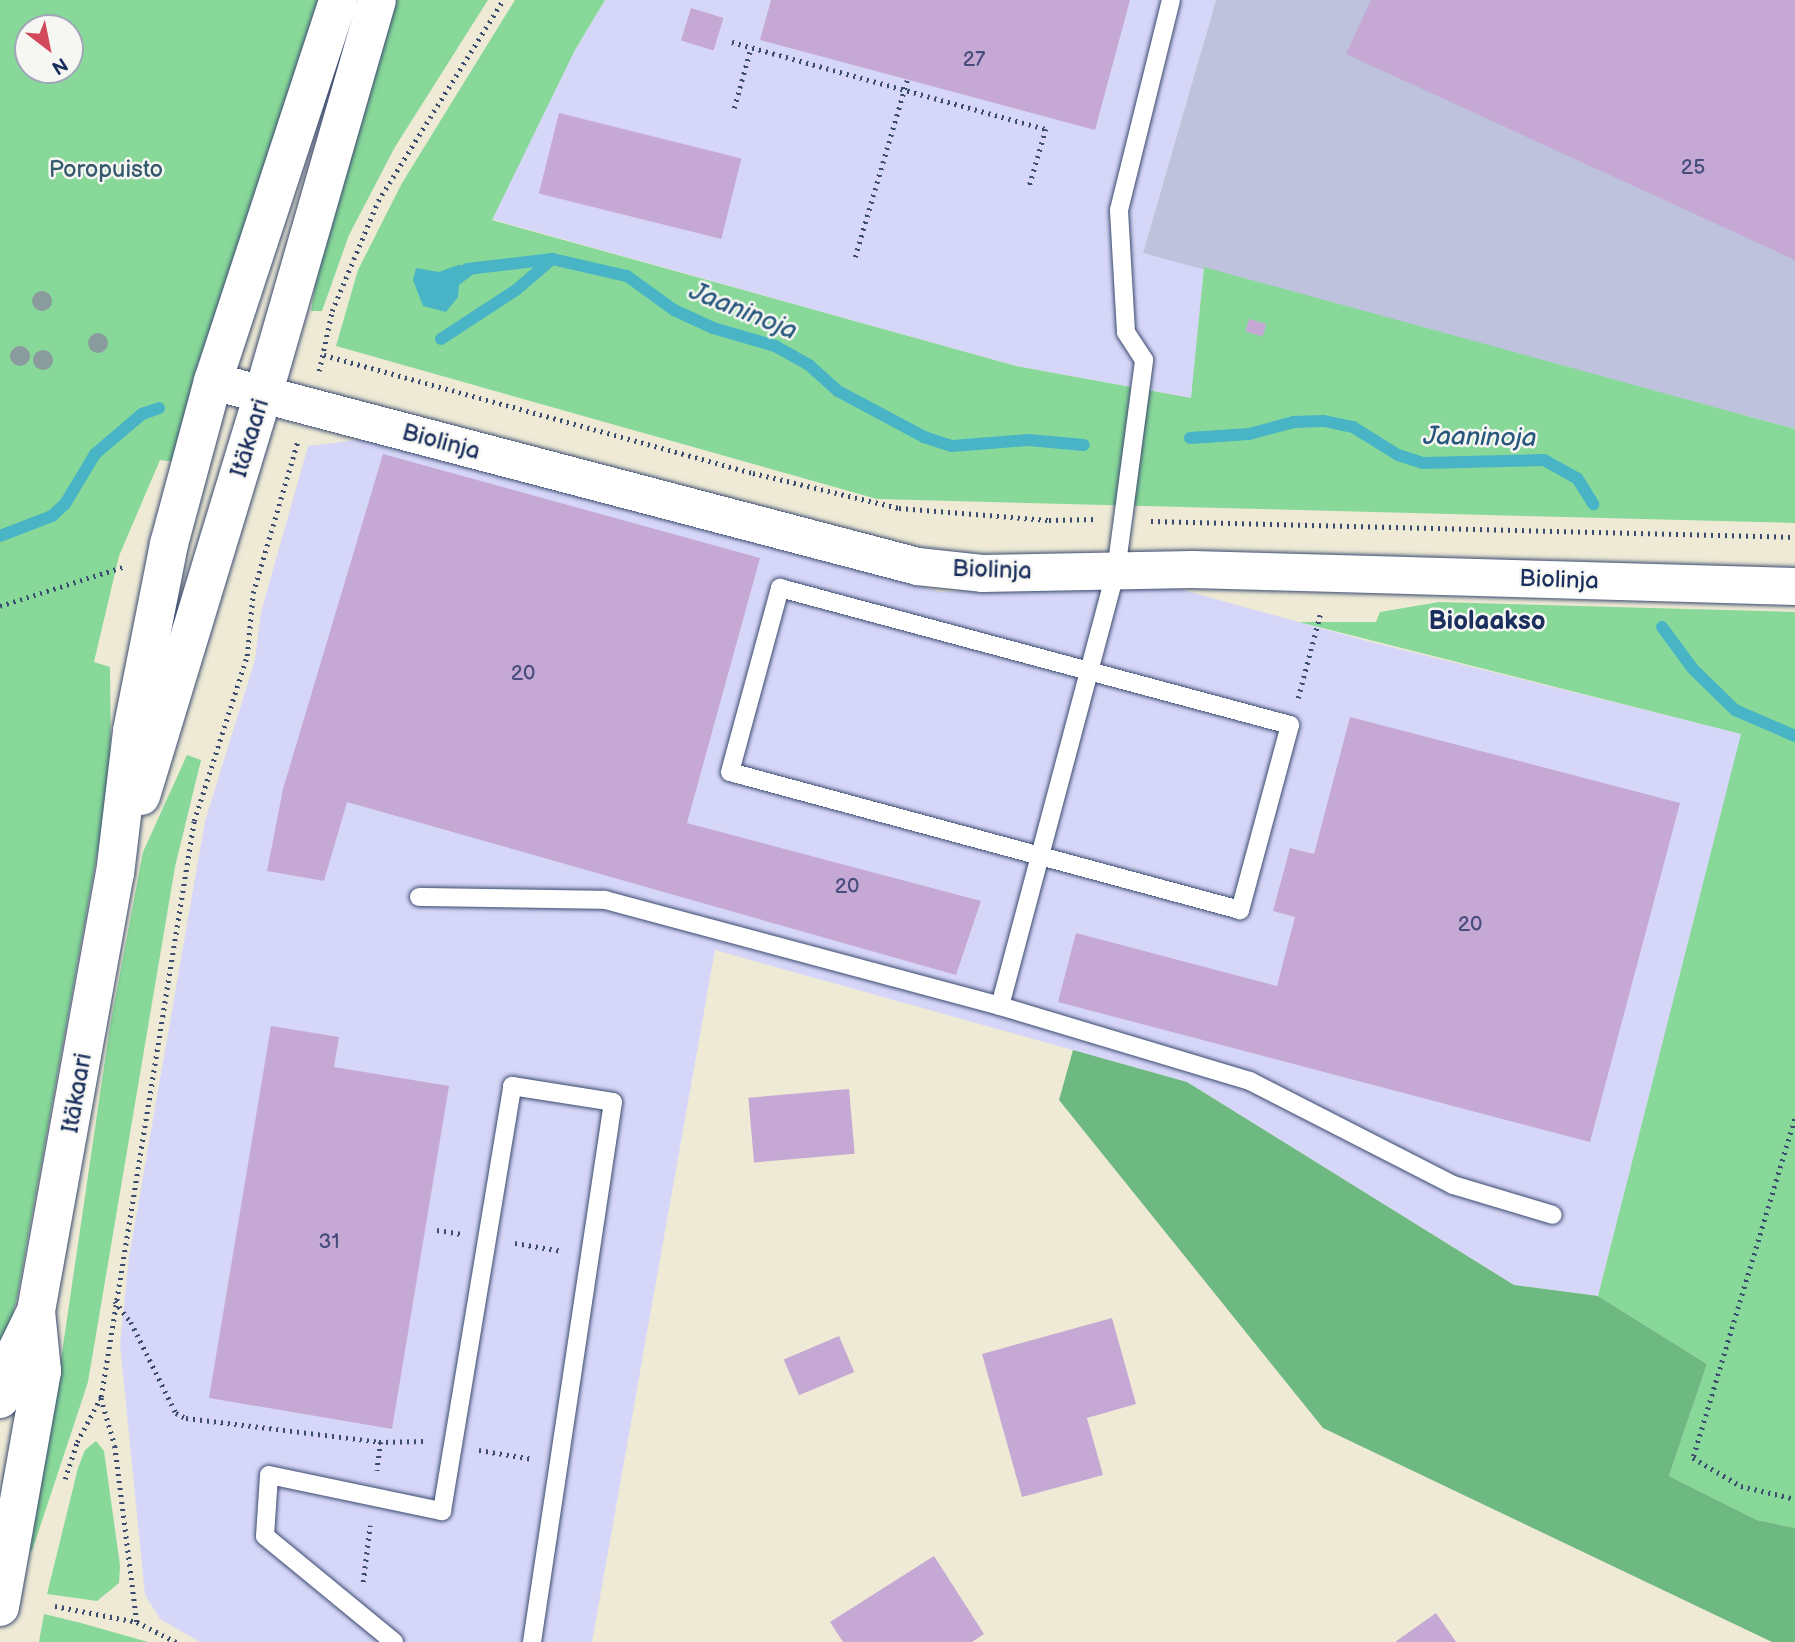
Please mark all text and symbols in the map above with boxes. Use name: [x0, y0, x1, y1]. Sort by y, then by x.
north arrow: [14, 14, 84, 84]
house number: 27: [963, 47, 985, 73]
text: N: [47, 52, 71, 79]
house number: 25: [1681, 155, 1705, 181]
park label: Poropuisto: [49, 156, 163, 184]
water label: Jaaninoja: [685, 276, 801, 348]
street label: Itäkaari: [224, 395, 276, 481]
street label: Biolinja: [399, 418, 483, 466]
water label: Jaaninoja: [1423, 421, 1537, 455]
street label: Biolinja: [952, 554, 1032, 586]
street label: Biolinja: [1519, 564, 1599, 596]
district label: Biolaakso: [1428, 606, 1546, 638]
house number: 20: [511, 661, 535, 687]
house number: 20: [835, 874, 859, 900]
house number: 20: [1458, 912, 1482, 938]
street label: Itäkaari: [56, 1051, 98, 1135]
house number: 31: [318, 1229, 340, 1255]

